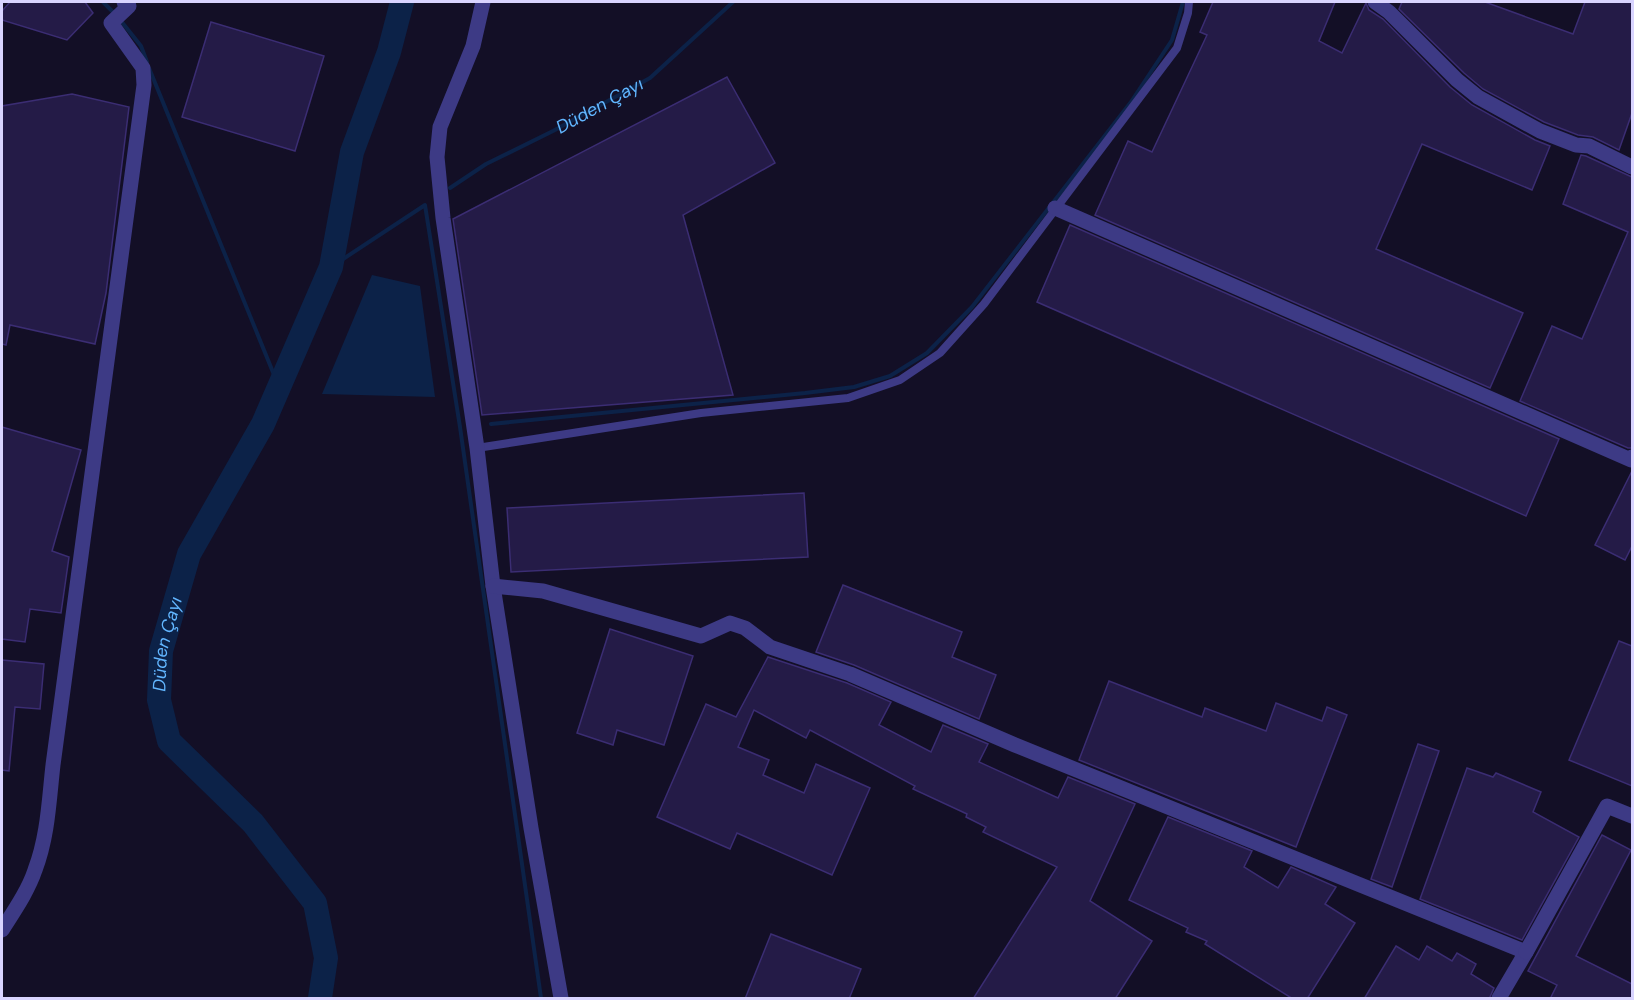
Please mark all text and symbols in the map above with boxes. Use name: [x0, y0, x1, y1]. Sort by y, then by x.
water label: Düden Çayı: [552, 72, 648, 139]
water label: Düden Çayı: [147, 594, 188, 692]

